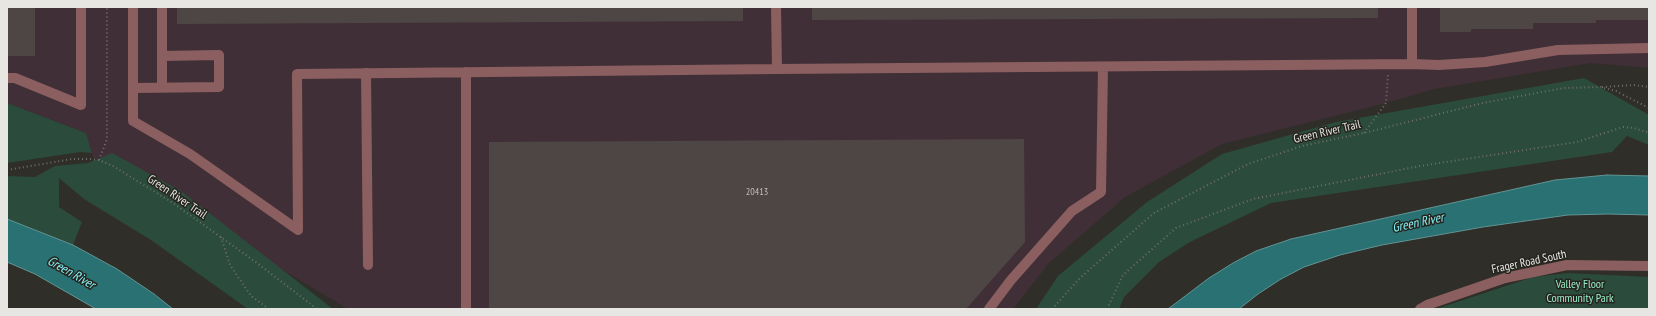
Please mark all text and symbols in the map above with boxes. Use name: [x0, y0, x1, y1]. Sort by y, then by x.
street label: Green River Trail: [1292, 117, 1362, 147]
street label: Green River Trail: [145, 172, 209, 222]
house number: 20413: [746, 186, 768, 198]
water label: Green River: [1391, 210, 1445, 236]
street label: Frager Road South: [1490, 247, 1568, 277]
water label: Green River: [45, 253, 97, 293]
park label: Valley Floor Community Park: [1546, 278, 1614, 306]

